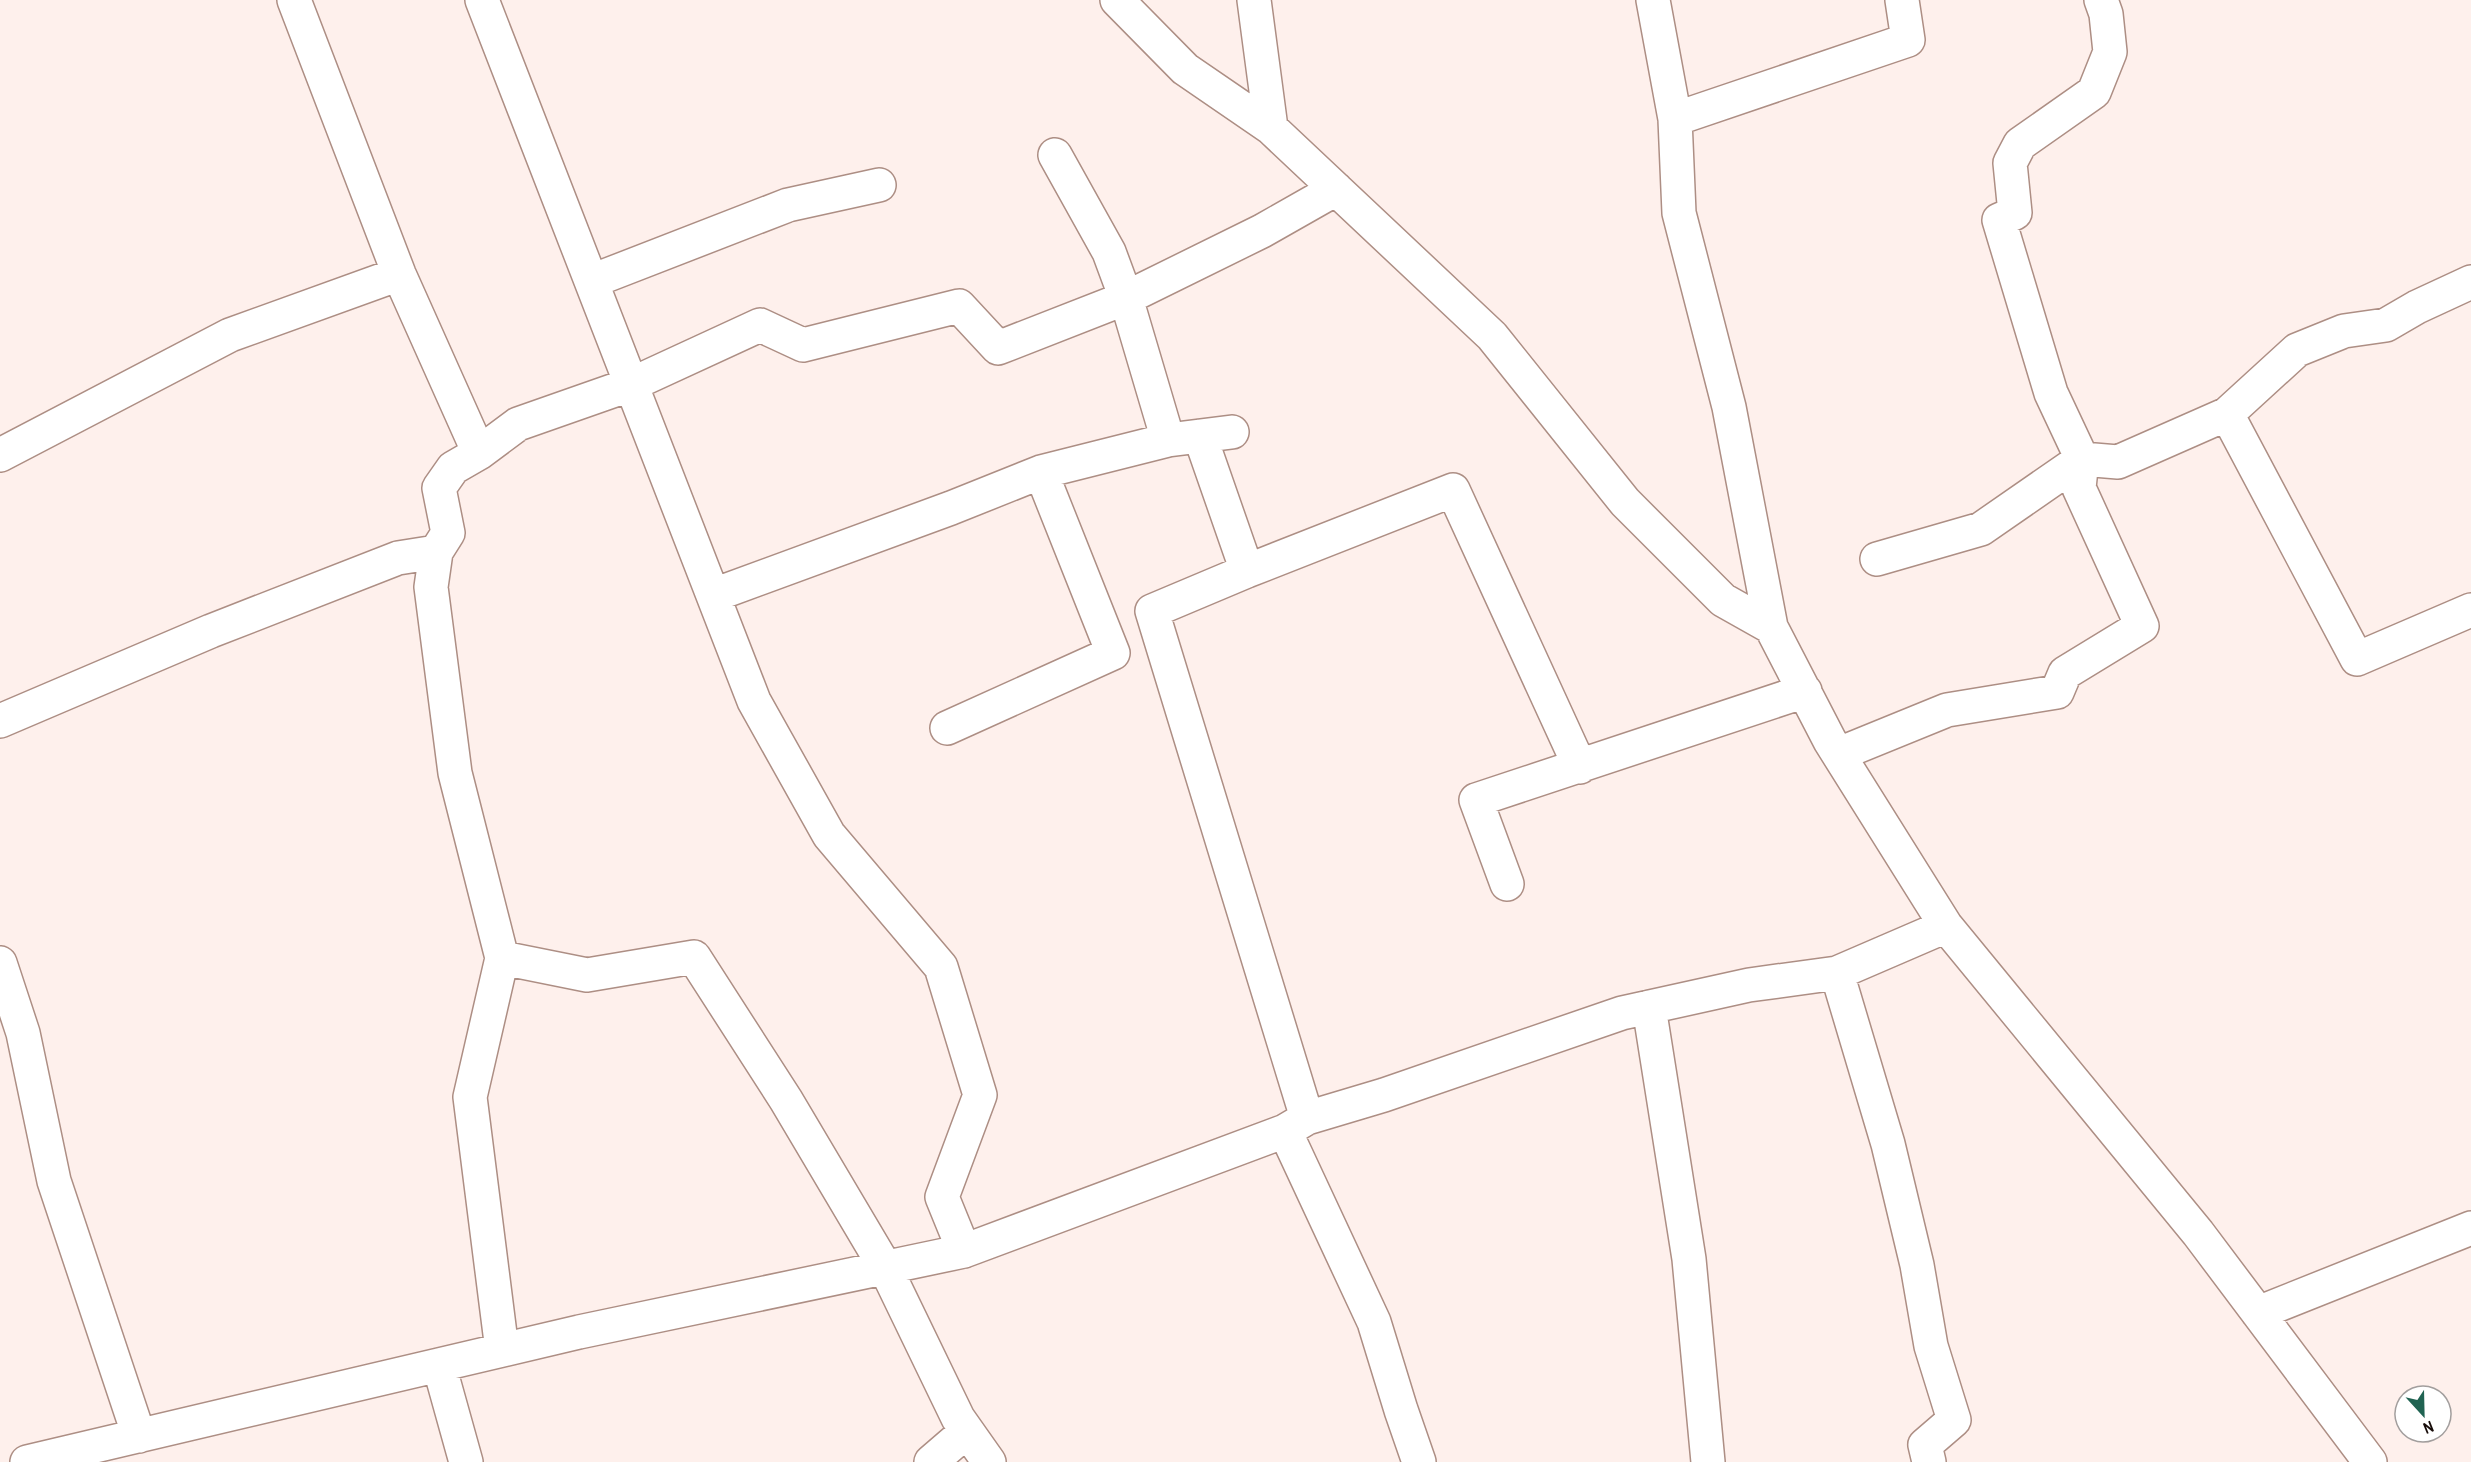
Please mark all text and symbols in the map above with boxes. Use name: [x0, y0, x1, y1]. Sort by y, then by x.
north arrow: [2393, 1384, 2453, 1444]
text: N: [2420, 1416, 2437, 1440]

